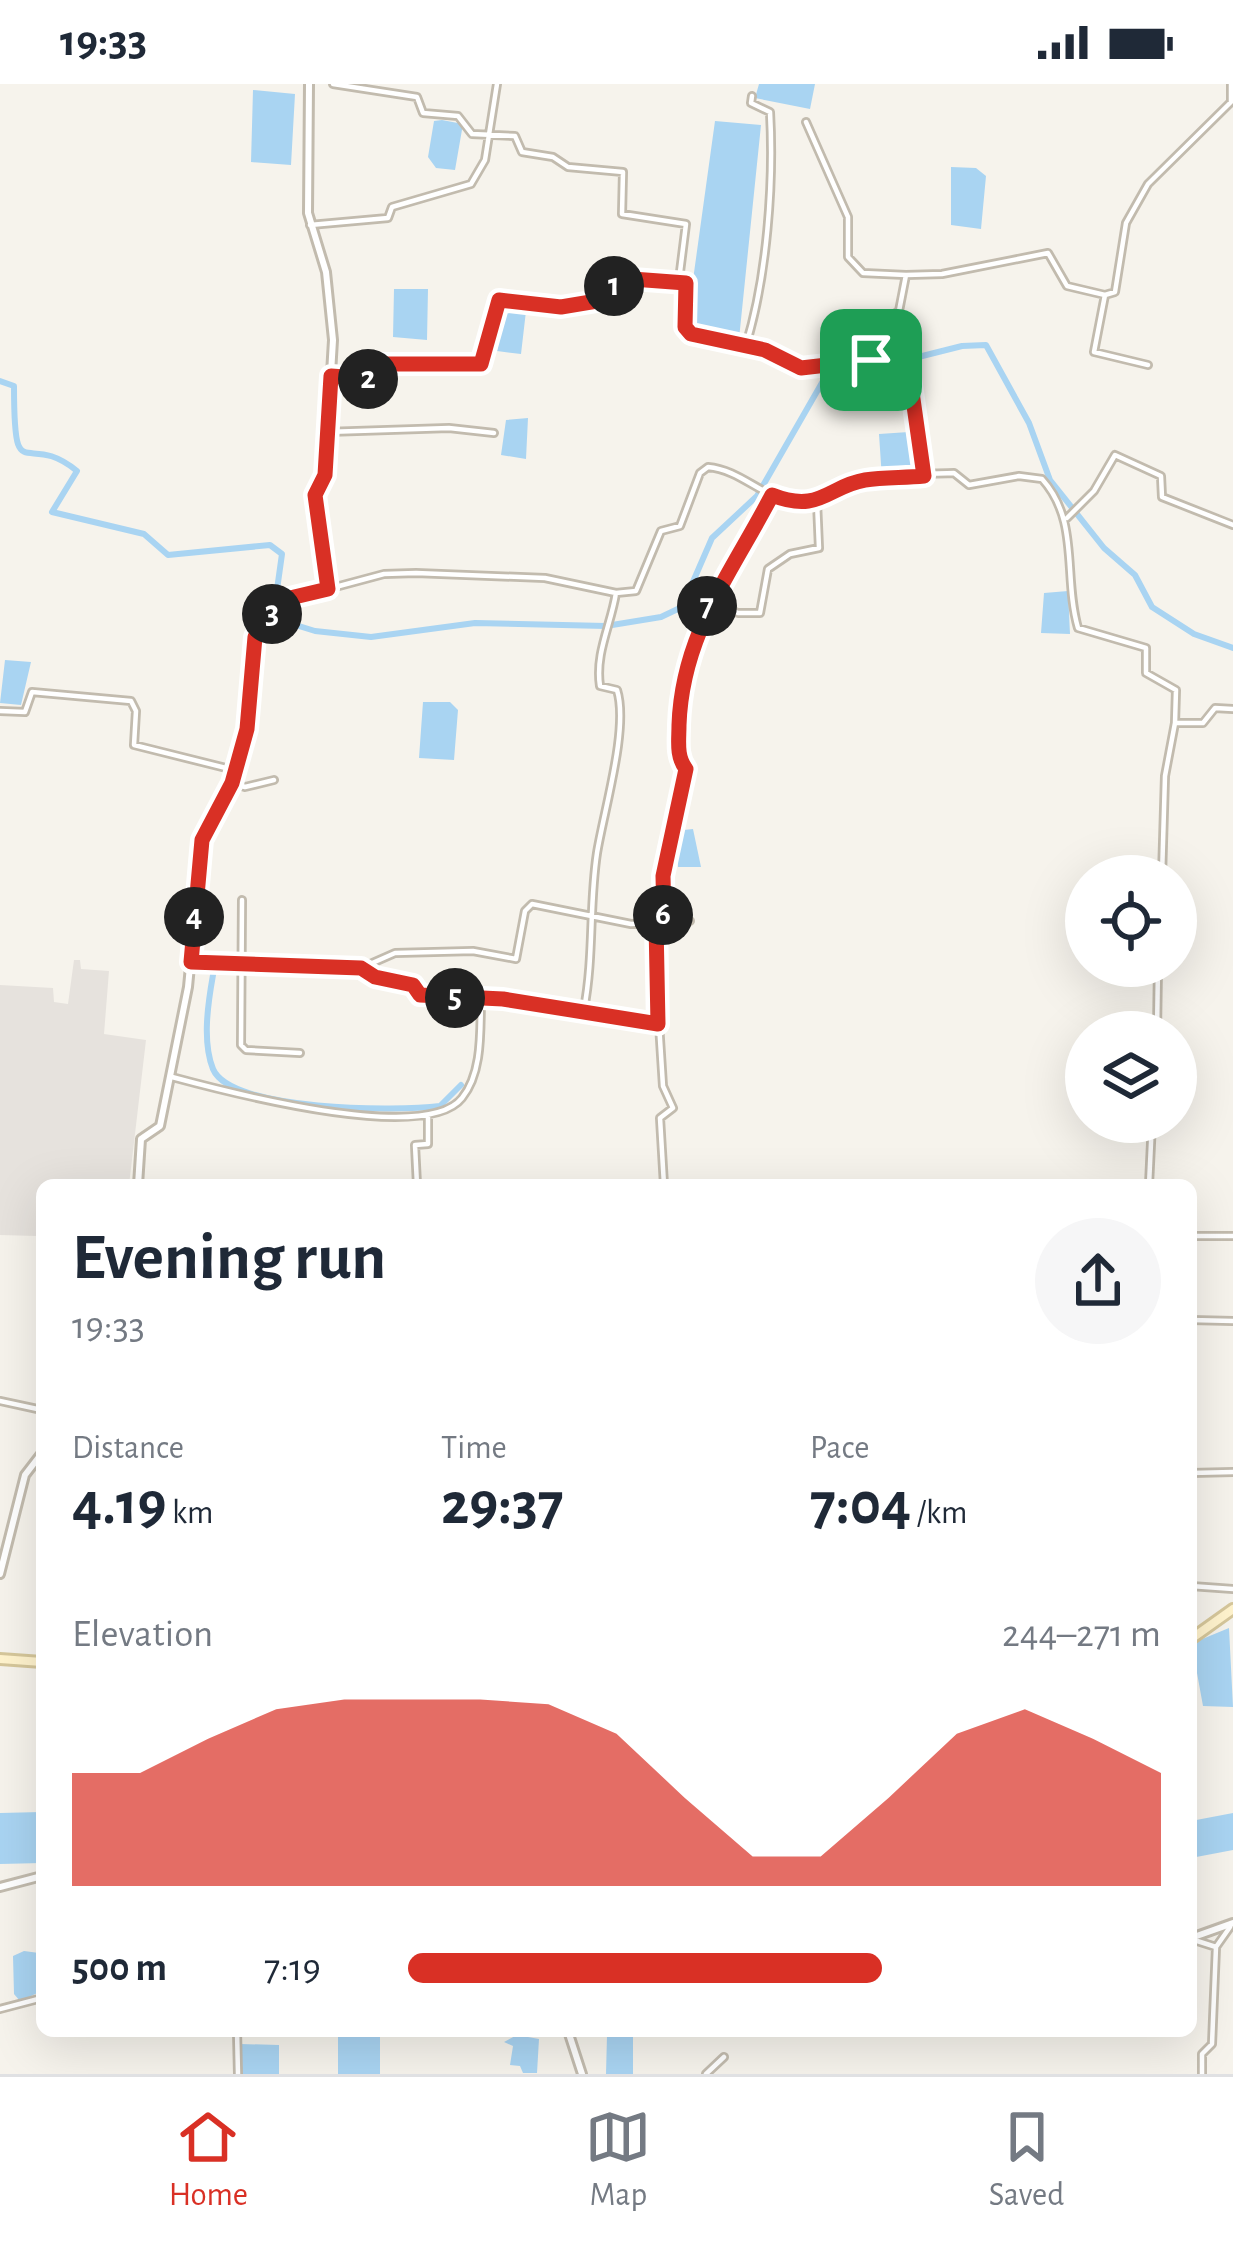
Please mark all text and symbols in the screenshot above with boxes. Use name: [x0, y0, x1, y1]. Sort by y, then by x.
text: 19:33: [60, 19, 147, 64]
pin: 1: [584, 256, 644, 316]
text: 1: [608, 269, 620, 302]
pin: [820, 309, 922, 411]
icon: arrive: [838, 327, 904, 393]
pin: 2: [338, 349, 398, 409]
text: 2: [360, 362, 376, 395]
pin: 7: [677, 576, 737, 636]
pin: 3: [242, 584, 302, 644]
text: 7: [700, 589, 714, 622]
text: 3: [265, 597, 279, 630]
map controls: [1065, 855, 1197, 1143]
button: locate: [1065, 855, 1197, 987]
pin: 6: [633, 885, 693, 945]
pin: 4: [164, 887, 224, 947]
text: 6: [655, 898, 671, 931]
text: 4: [186, 900, 202, 933]
pin: 5: [425, 968, 485, 1028]
text: 5: [448, 981, 462, 1014]
button: layers: [1065, 1011, 1197, 1143]
button: share: [1035, 1218, 1161, 1344]
text: Evening run: [72, 1225, 386, 1291]
text: 19:33: [72, 1307, 145, 1346]
text: Distance: [72, 1432, 184, 1465]
text: Time: [441, 1432, 507, 1465]
text: Pace: [810, 1432, 869, 1465]
text: 4.19: [72, 1475, 167, 1535]
text: 29:37: [441, 1475, 564, 1535]
text: 7:04: [810, 1475, 911, 1535]
text: km: [167, 1497, 213, 1530]
text: /km: [911, 1497, 967, 1530]
text: Elevation: [72, 1615, 213, 1654]
text: 244–271 m: [1002, 1615, 1161, 1654]
text: 500 m: [72, 1949, 167, 1988]
text: 7:19: [264, 1949, 321, 1988]
tab: Home: [169, 2104, 248, 2216]
tab: Map: [585, 2104, 651, 2216]
tab: Saved: [989, 2104, 1064, 2216]

